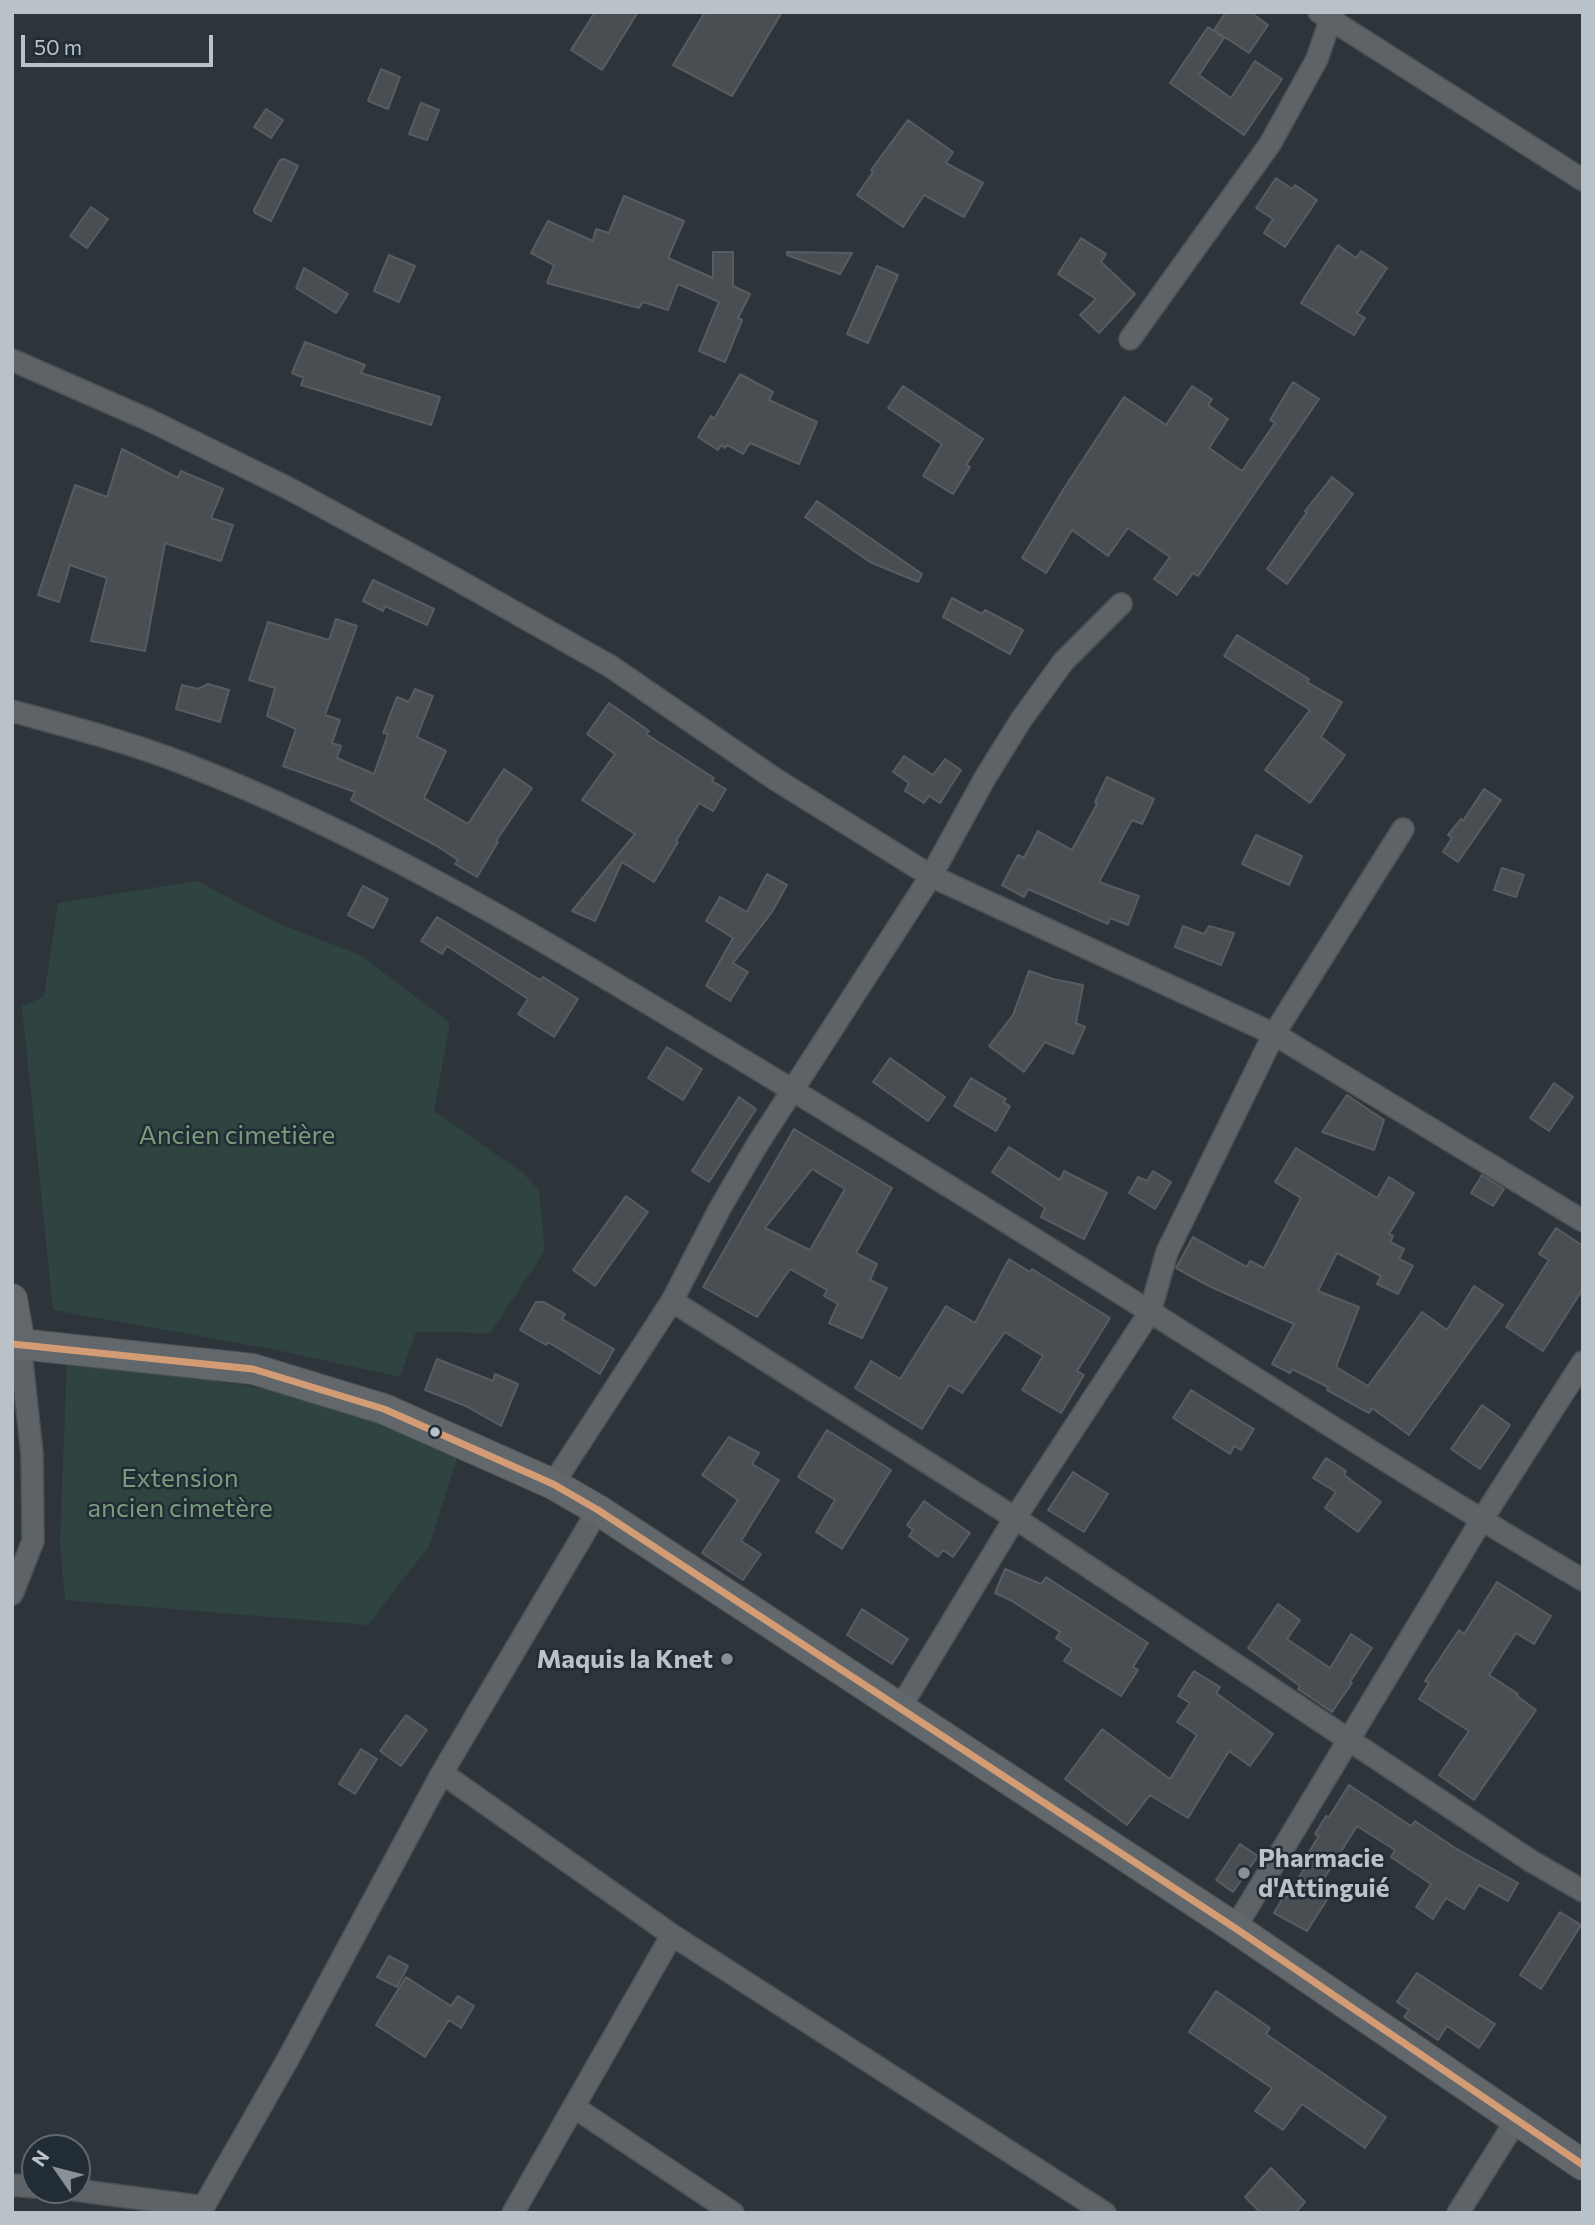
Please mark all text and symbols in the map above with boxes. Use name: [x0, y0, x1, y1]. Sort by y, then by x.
scale bar: [24, 21, 217, 65]
text: 50 m: [34, 34, 82, 59]
park label: Ancien cimetière: [139, 1119, 335, 1151]
unlabelled marker: [428, 1425, 442, 1439]
park label: Extension ancien cimetère: [87, 1462, 273, 1524]
place label: Maquis la Knet: [537, 1643, 713, 1675]
marker: Maquis la Knet: [719, 1651, 735, 1667]
place label: Pharmacie d'Attinguié: [1258, 1842, 1389, 1904]
marker: Pharmacie d'Attinguié: [1236, 1865, 1252, 1881]
north arrow: [21, 2134, 91, 2204]
text: N: [27, 2145, 54, 2170]

